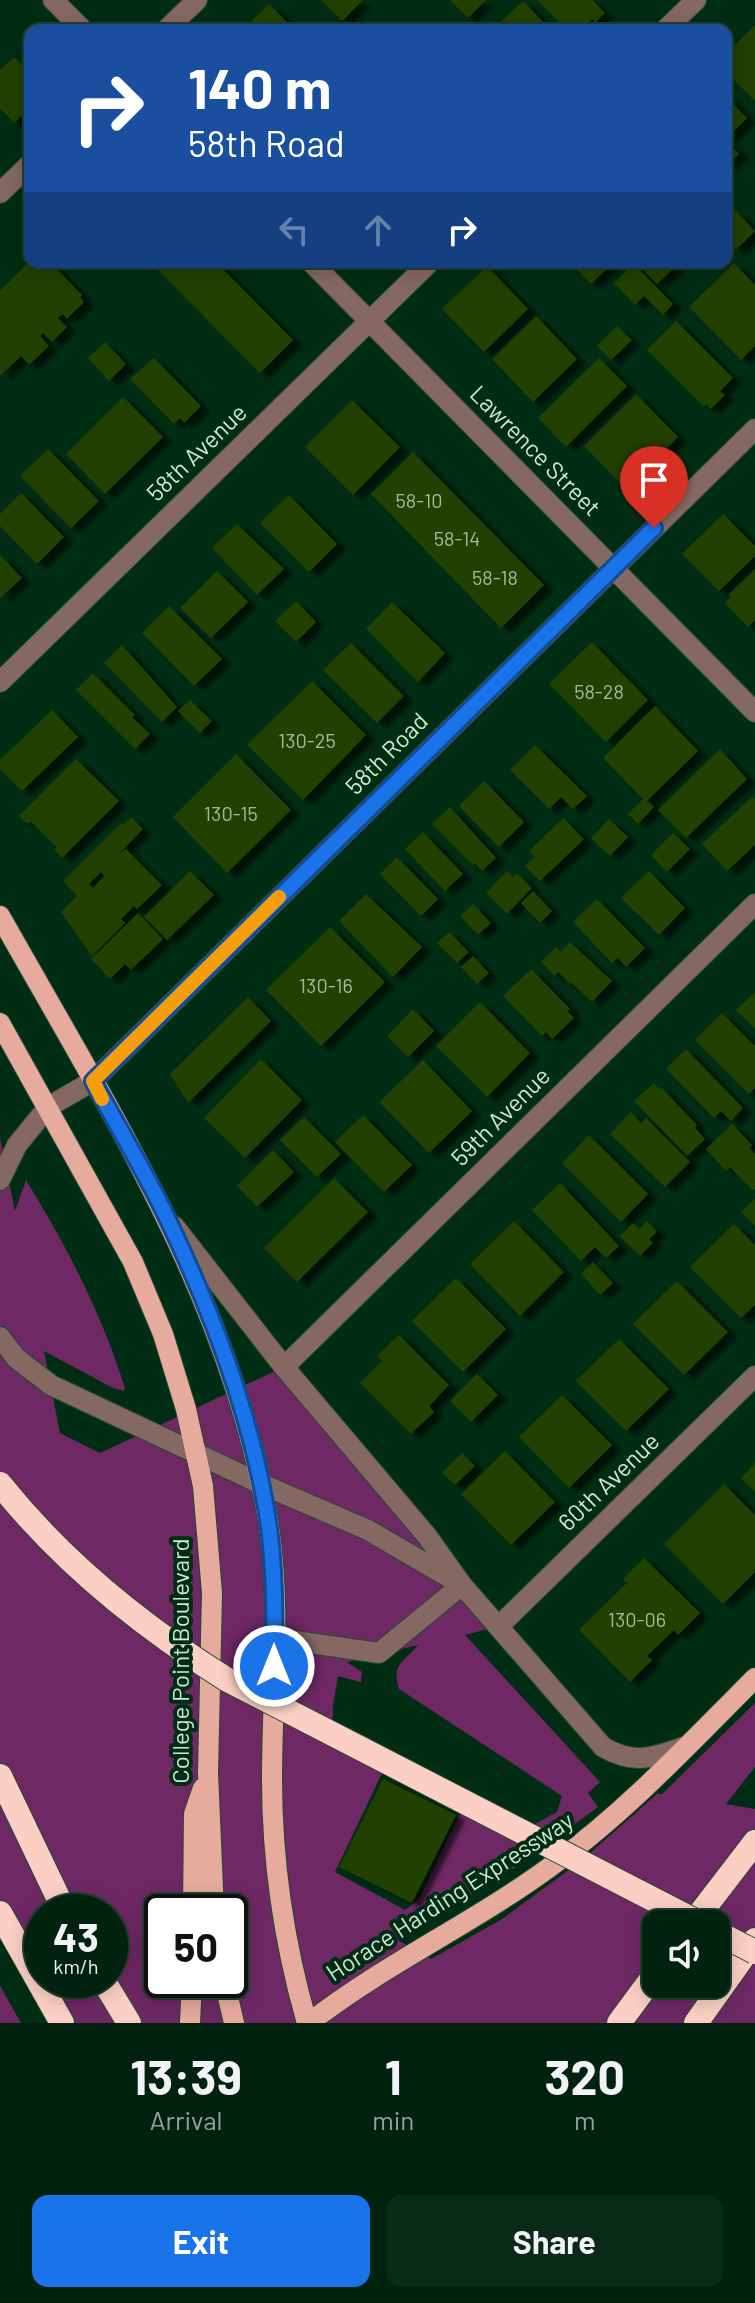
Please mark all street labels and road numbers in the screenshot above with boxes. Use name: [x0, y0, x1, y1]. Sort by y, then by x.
street label: Lawrence Street: [465, 379, 607, 521]
street label: 58th Avenue: [140, 397, 252, 507]
street label: 58th Road: [339, 706, 433, 800]
street label: 59th Avenue: [445, 1061, 555, 1171]
street label: 60th Avenue: [552, 1426, 664, 1536]
street label: College Point Boulevard: [165, 1538, 194, 1784]
street label: Horace Harding Expressway: [320, 1805, 578, 1987]

